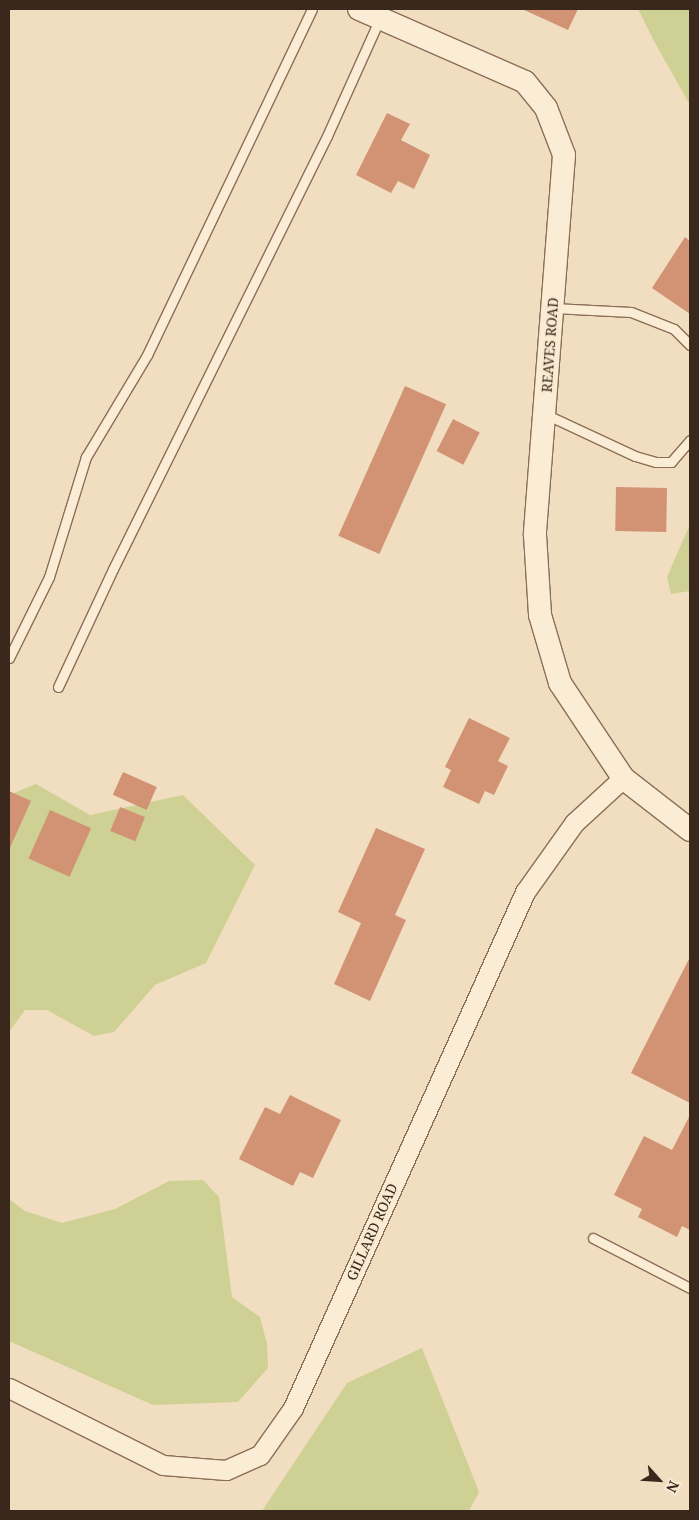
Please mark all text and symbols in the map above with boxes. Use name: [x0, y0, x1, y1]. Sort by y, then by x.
street label: REAVES ROAD: [538, 297, 562, 393]
street label: GILLARD ROAD: [343, 1181, 401, 1283]
north arrow: [634, 1455, 684, 1505]
text: N: [662, 1478, 684, 1496]

